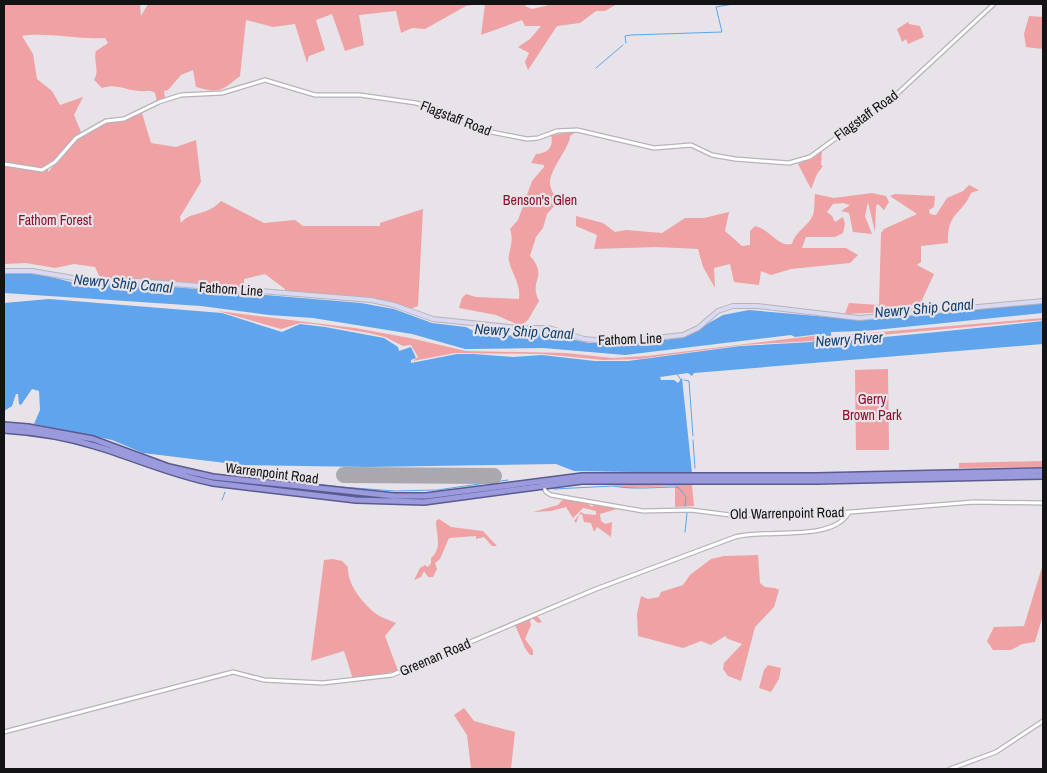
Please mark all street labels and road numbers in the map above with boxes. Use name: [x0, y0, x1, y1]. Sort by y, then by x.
street label: Flagstaff Road: [831, 86, 901, 144]
street label: Flagstaff Road: [418, 96, 494, 140]
street label: Fathom Line: [198, 278, 264, 300]
street label: Fathom Line: [598, 329, 662, 349]
street label: Warrenpoint Road: [225, 458, 319, 488]
street label: Old Warrenpoint Road: [730, 503, 844, 523]
street label: Greenan Road: [397, 634, 473, 680]

